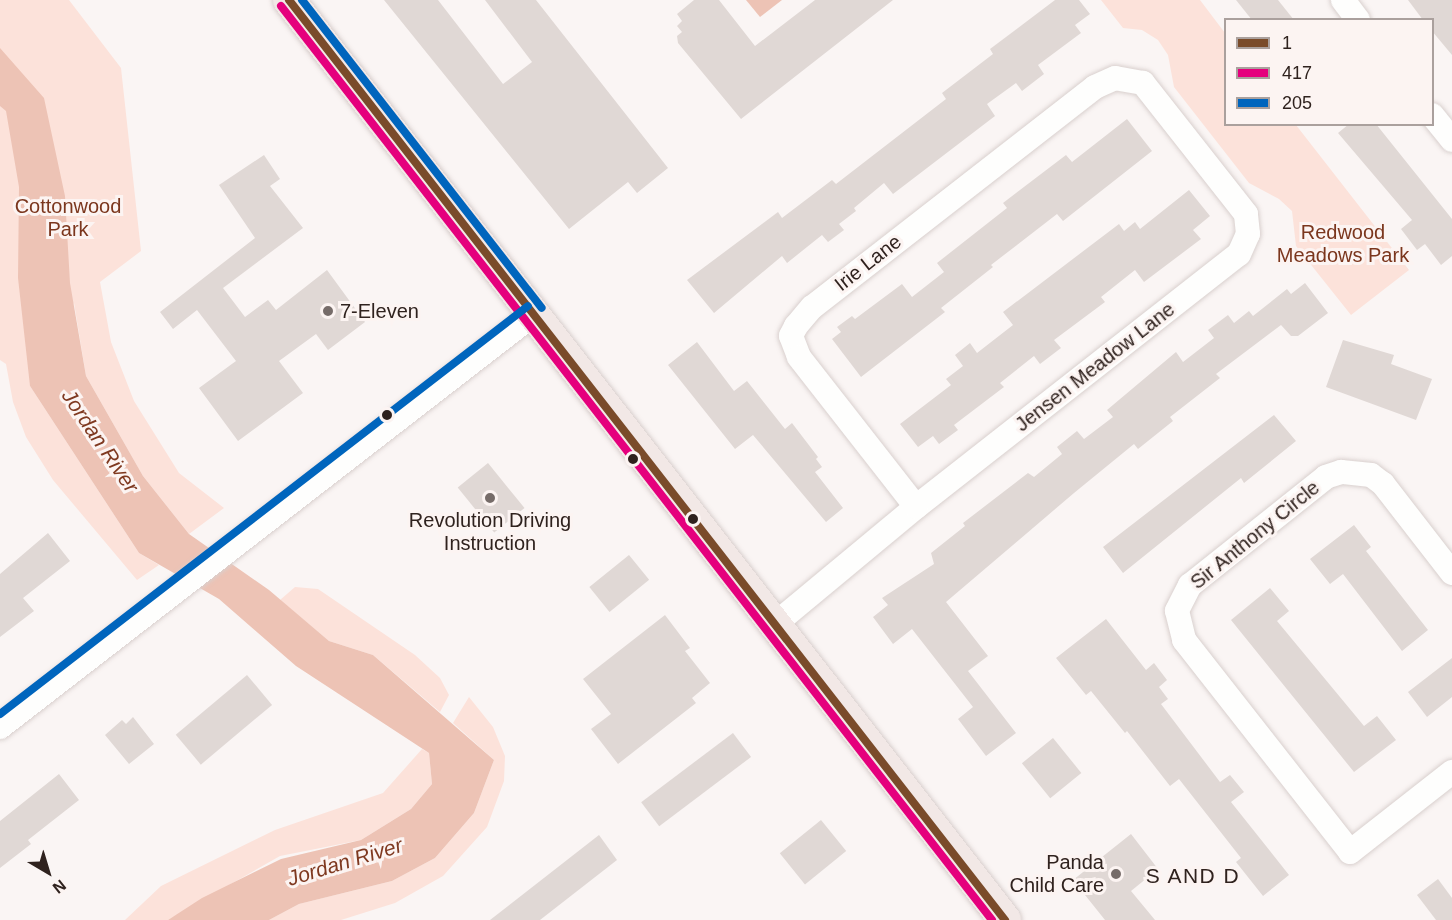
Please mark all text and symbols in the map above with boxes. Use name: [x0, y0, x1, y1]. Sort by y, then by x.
legend: [1224, 18, 1434, 126]
text: 1: [1282, 33, 1292, 53]
text: 417: [1282, 63, 1312, 83]
text: 205: [1282, 93, 1312, 113]
park label: Cottonwood Park: [15, 194, 121, 241]
park label: Redwood Meadows Park: [1277, 221, 1409, 268]
street label: Irie Lane: [830, 230, 906, 296]
street label: Jensen Meadow Lane: [1011, 297, 1179, 437]
place label: 7-Eleven: [340, 299, 419, 323]
marker: 7-Eleven: [321, 304, 335, 318]
water label: Jordan River: [56, 385, 144, 497]
unlabelled marker: [381, 409, 393, 421]
unlabelled marker: [627, 453, 639, 465]
street label: Sir Anthony Circle: [1185, 475, 1325, 595]
marker: Revolution Driving Instruction: [483, 491, 497, 505]
place label: Revolution Driving Instruction: [409, 508, 571, 555]
unlabelled marker: [687, 513, 699, 525]
water label: Jordan River: [284, 833, 406, 891]
north arrow: [18, 842, 78, 902]
place label: Panda Child Care: [1010, 850, 1104, 897]
district label: S AND D: [1145, 863, 1241, 889]
marker: Panda Child Care: [1109, 867, 1123, 881]
text: N: [50, 876, 69, 897]

